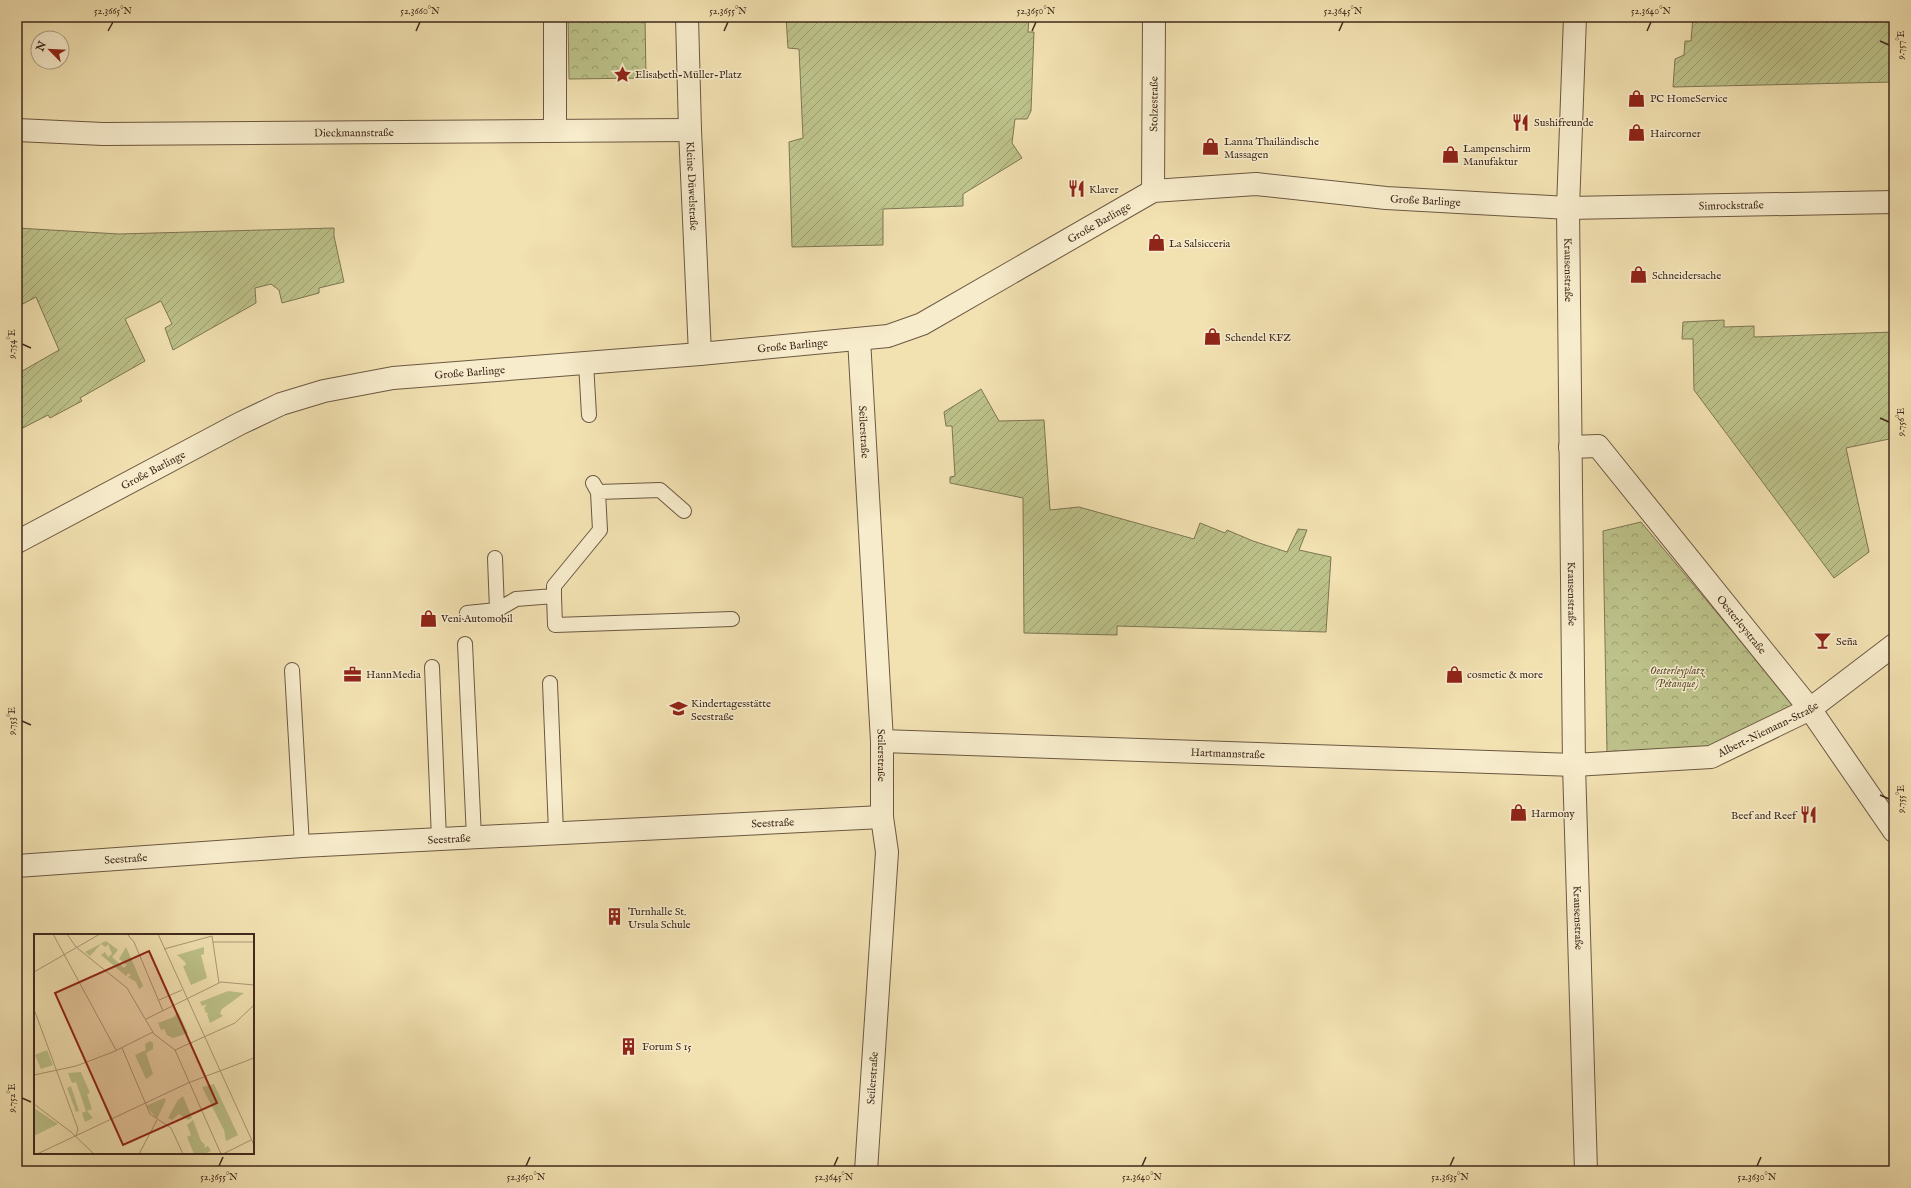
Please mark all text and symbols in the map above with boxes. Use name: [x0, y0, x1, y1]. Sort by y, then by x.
text: 52.3665°N: [94, 5, 132, 18]
text: 52.3660°N: [400, 5, 440, 18]
text: 52.3655°N: [709, 5, 747, 18]
text: 52.3650°N: [1017, 5, 1056, 18]
text: 52.3645°N: [1324, 5, 1363, 18]
text: 52.3640°N: [1631, 5, 1671, 18]
north arrow: [30, 30, 70, 70]
text: 9.757°E: [1895, 30, 1908, 61]
text: N: [33, 39, 50, 54]
place icon: Elisabeth-Müller-Platz: [612, 64, 632, 84]
place label: Elisabeth-Müller-Platz: [635, 68, 742, 82]
street label: Stolzestraße: [1147, 76, 1162, 132]
shop icon: PC HomeService: [1627, 88, 1647, 108]
place label: PC HomeService: [1650, 92, 1728, 106]
restaurant icon: Sushifreunde: [1511, 112, 1531, 132]
place label: Sushifreunde: [1534, 116, 1594, 130]
shop icon: Haircorner: [1627, 123, 1647, 143]
street label: Dieckmannstraße: [314, 126, 394, 141]
place label: Haircorner: [1650, 127, 1701, 141]
place label: Lanna Thailändische Massagen: [1224, 135, 1319, 162]
shop icon: Lanna Thailändische Massagen: [1201, 137, 1221, 157]
street label: Kleine Düwelstraße: [683, 141, 700, 231]
place label: Lampenschirm Manufaktur: [1463, 142, 1531, 169]
shop icon: Lampenschirm Manufaktur: [1440, 144, 1460, 164]
restaurant icon: Klaver: [1066, 179, 1086, 199]
place label: Klaver: [1089, 183, 1119, 197]
street label: Große Barlinge: [1390, 192, 1461, 210]
street label: Simrockstraße: [1699, 198, 1764, 214]
street label: Große Barlinge: [1065, 199, 1134, 247]
shop icon: La Salsicceria: [1146, 233, 1166, 253]
place label: La Salsicceria: [1169, 237, 1231, 251]
street label: Krausenstraße: [1560, 238, 1575, 302]
shop icon: Schneidersache: [1629, 265, 1649, 285]
place label: Schneidersache: [1652, 269, 1721, 283]
shop icon: Schendel KFZ: [1202, 327, 1222, 347]
text: 9.754°E: [6, 329, 19, 360]
place label: Schendel KFZ: [1225, 331, 1291, 345]
street label: Große Barlinge: [757, 336, 829, 356]
street label: Große Barlinge: [434, 363, 506, 383]
street label: Seilerstraße: [855, 405, 872, 459]
text: 9.756°E: [1895, 408, 1908, 437]
street label: Große Barlinge: [119, 448, 188, 493]
street label: Krausenstraße: [1564, 562, 1579, 626]
street label: Oesterleystraße: [1713, 593, 1769, 657]
shop icon: Veni Automobil: [418, 608, 438, 628]
place label: Veni Automobil: [440, 612, 513, 626]
bar icon: Seña: [1813, 631, 1833, 651]
place label: Seña: [1836, 635, 1858, 649]
office icon: HannMedia: [343, 664, 363, 684]
shop icon: cosmetic & more: [1444, 664, 1464, 684]
park label: Oesterleyplatz (Pétanque): [1650, 664, 1706, 691]
place label: HannMedia: [366, 668, 421, 682]
place label: cosmetic & more: [1467, 668, 1543, 682]
place label: Kindertagesstätte Seestraße: [691, 697, 771, 724]
school or university icon: Kindertagesstätte Seestraße: [668, 699, 688, 719]
street label: Albert-Niemann-Straße: [1715, 699, 1822, 761]
text: 9.753°E: [6, 707, 19, 736]
street label: Seilerstraße: [873, 729, 888, 782]
street label: Hartmannstraße: [1190, 746, 1265, 762]
text: 9.755°E: [1895, 785, 1908, 814]
shop icon: Harmony: [1508, 803, 1528, 823]
restaurant icon: Beef and Reef: [1799, 805, 1819, 825]
place label: Harmony: [1531, 807, 1575, 821]
place label: Beef and Reef: [1731, 809, 1798, 823]
street label: Seestraße: [751, 815, 795, 832]
street label: Seestraße: [427, 832, 471, 848]
street label: Seestraße: [104, 851, 148, 868]
street label: Krausenstraße: [1570, 885, 1585, 950]
place label: Turnhalle St. Ursula Schule: [628, 905, 691, 932]
building icon: Turnhalle St. Ursula Schule: [605, 907, 625, 927]
inset map: [34, 934, 254, 1154]
building icon: Forum S 15: [619, 1036, 639, 1056]
place label: Forum S 15: [642, 1040, 692, 1054]
street label: Seilerstraße: [864, 1051, 882, 1105]
text: 9.752°E: [6, 1083, 19, 1114]
text: 52.3655°N: [200, 1171, 238, 1184]
text: 52.3650°N: [507, 1171, 546, 1184]
text: 52.3645°N: [815, 1171, 854, 1184]
text: 52.3640°N: [1122, 1171, 1162, 1184]
text: 52.3635°N: [1431, 1171, 1469, 1184]
text: 52.3630°N: [1738, 1171, 1777, 1184]

